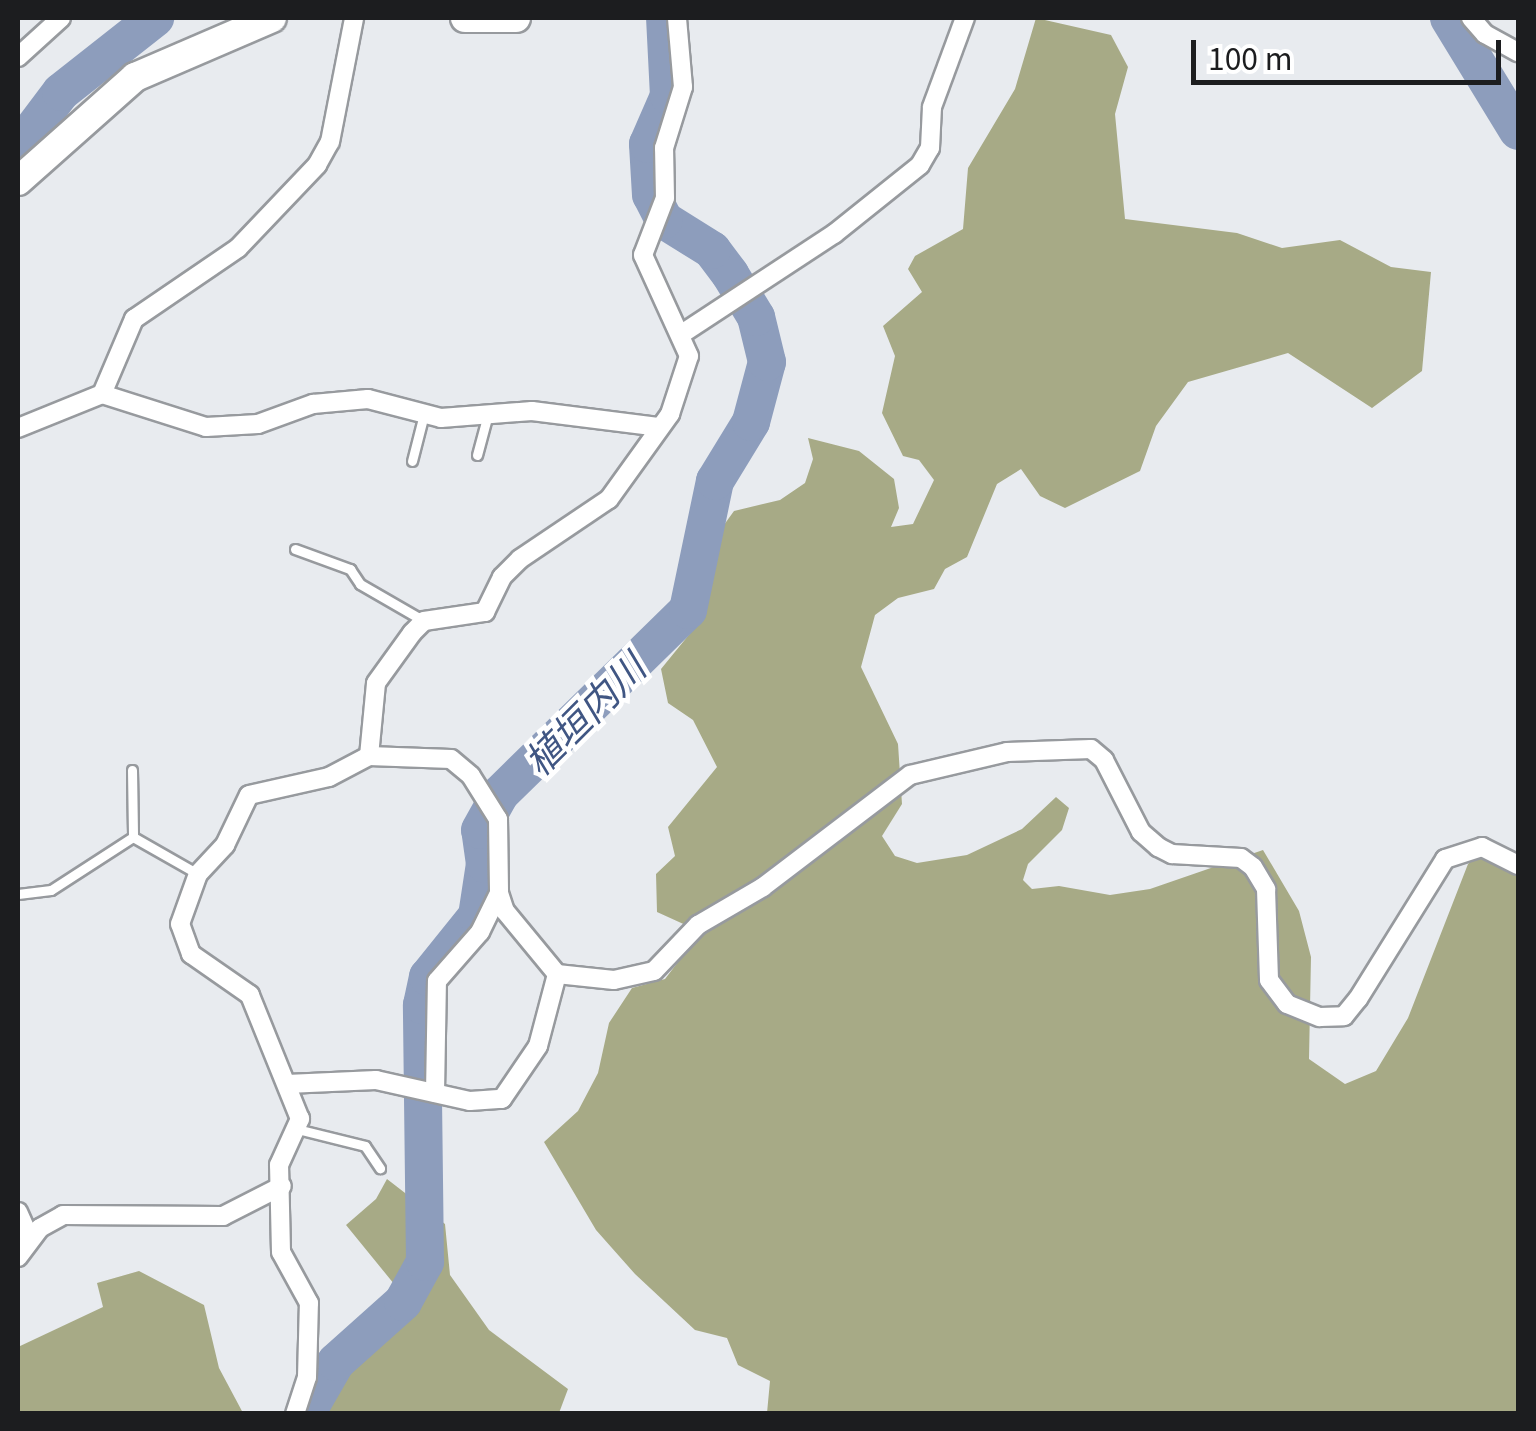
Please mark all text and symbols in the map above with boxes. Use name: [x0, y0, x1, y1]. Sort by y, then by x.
scale bar: [1196, 20, 1506, 82]
text: 100 m: [1208, 35, 1292, 79]
water label: 植垣内川: [513, 643, 653, 783]

